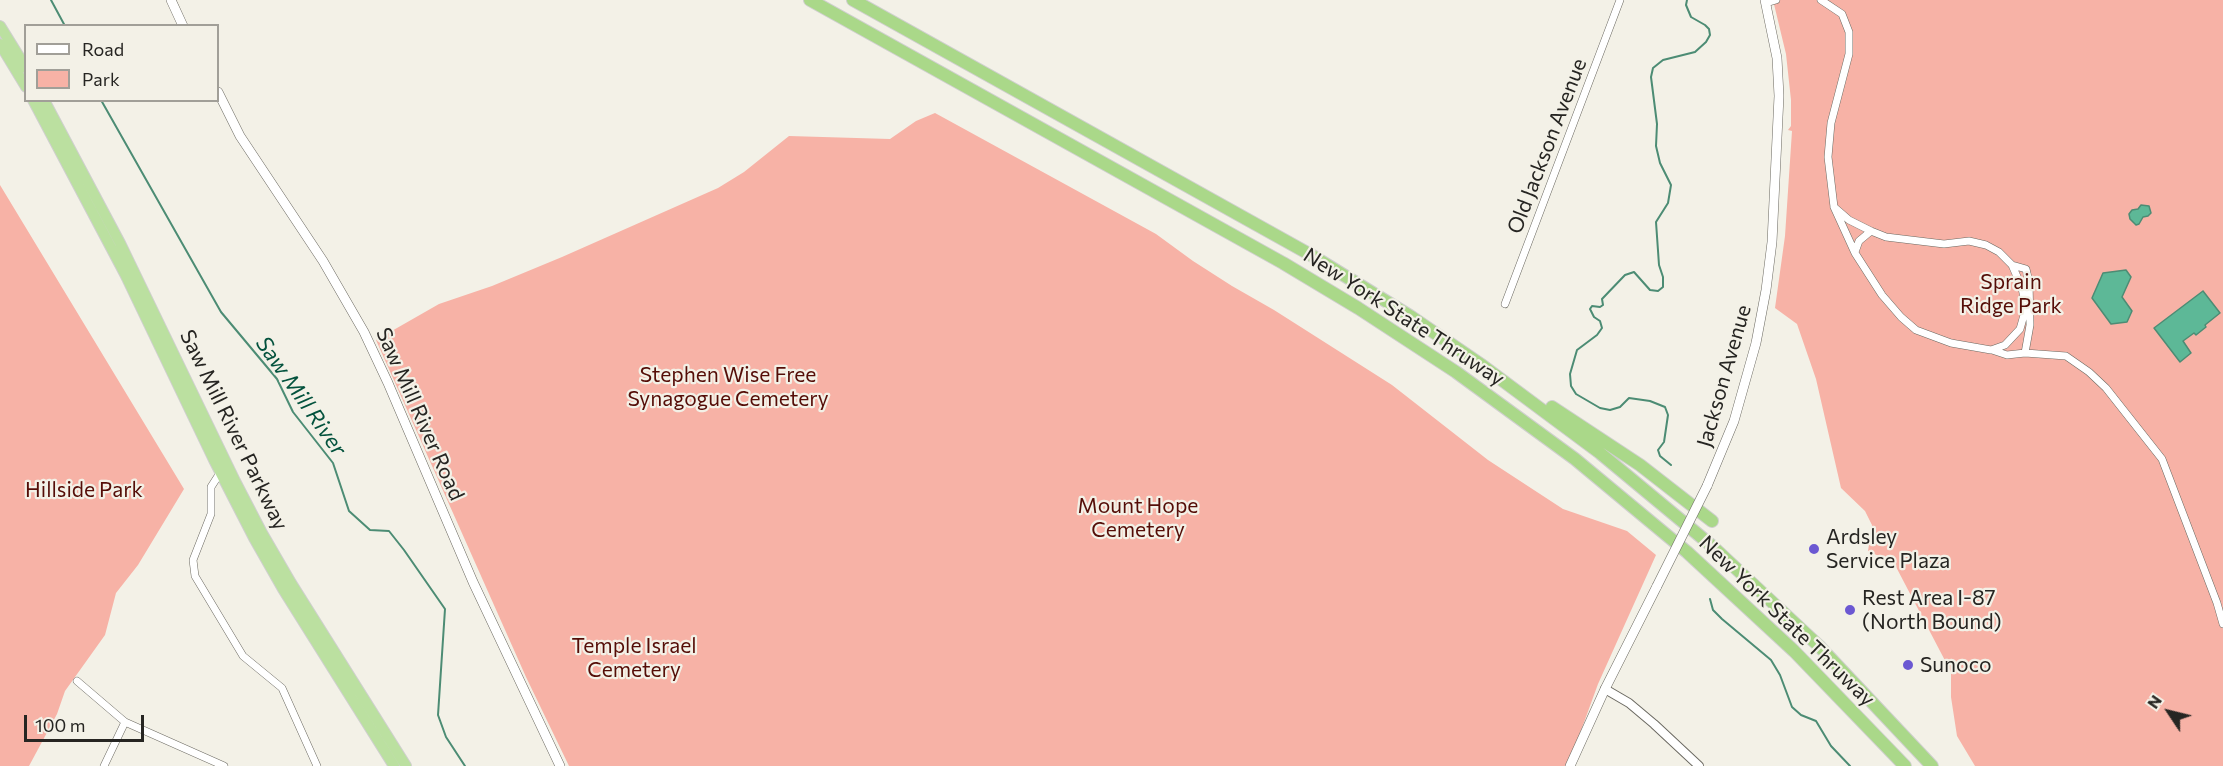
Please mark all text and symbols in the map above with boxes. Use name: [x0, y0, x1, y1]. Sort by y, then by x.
legend: [24, 24, 219, 102]
text: Road: [82, 38, 124, 60]
street label: Old Jackson Avenue: [1502, 55, 1592, 237]
text: Park: [82, 68, 120, 90]
street label: New York State Thruway: [1299, 243, 1509, 391]
park label: Sprain Ridge Park: [1960, 269, 2062, 319]
street label: Jackson Avenue: [1692, 302, 1756, 450]
street label: Saw Mill River Road: [371, 324, 469, 504]
street label: Saw Mill River Parkway: [175, 326, 293, 534]
water label: Saw Mill River: [250, 331, 352, 461]
park label: Stephen Wise Free Synagogue Cemetery: [627, 362, 829, 412]
park label: Hillside Park: [25, 477, 143, 503]
park label: Mount Hope Cemetery: [1078, 493, 1198, 543]
place label: Ardsley Service Plaza: [1826, 524, 1950, 574]
street label: New York State Thruway: [1694, 530, 1880, 712]
marker: Ardsley Service Plaza: [1807, 542, 1821, 556]
place label: Rest Area I-87 (North Bound): [1862, 585, 2002, 635]
marker: Rest Area I-87 (North Bound): [1843, 603, 1857, 617]
park label: Temple Israel Cemetery: [571, 633, 697, 683]
place label: Sunoco: [1920, 652, 1992, 678]
marker: Sunoco: [1901, 658, 1915, 672]
north arrow: [2139, 682, 2199, 742]
text: N: [2143, 691, 2165, 712]
scale bar: [27, 703, 147, 741]
text: 100 m: [35, 714, 85, 736]

